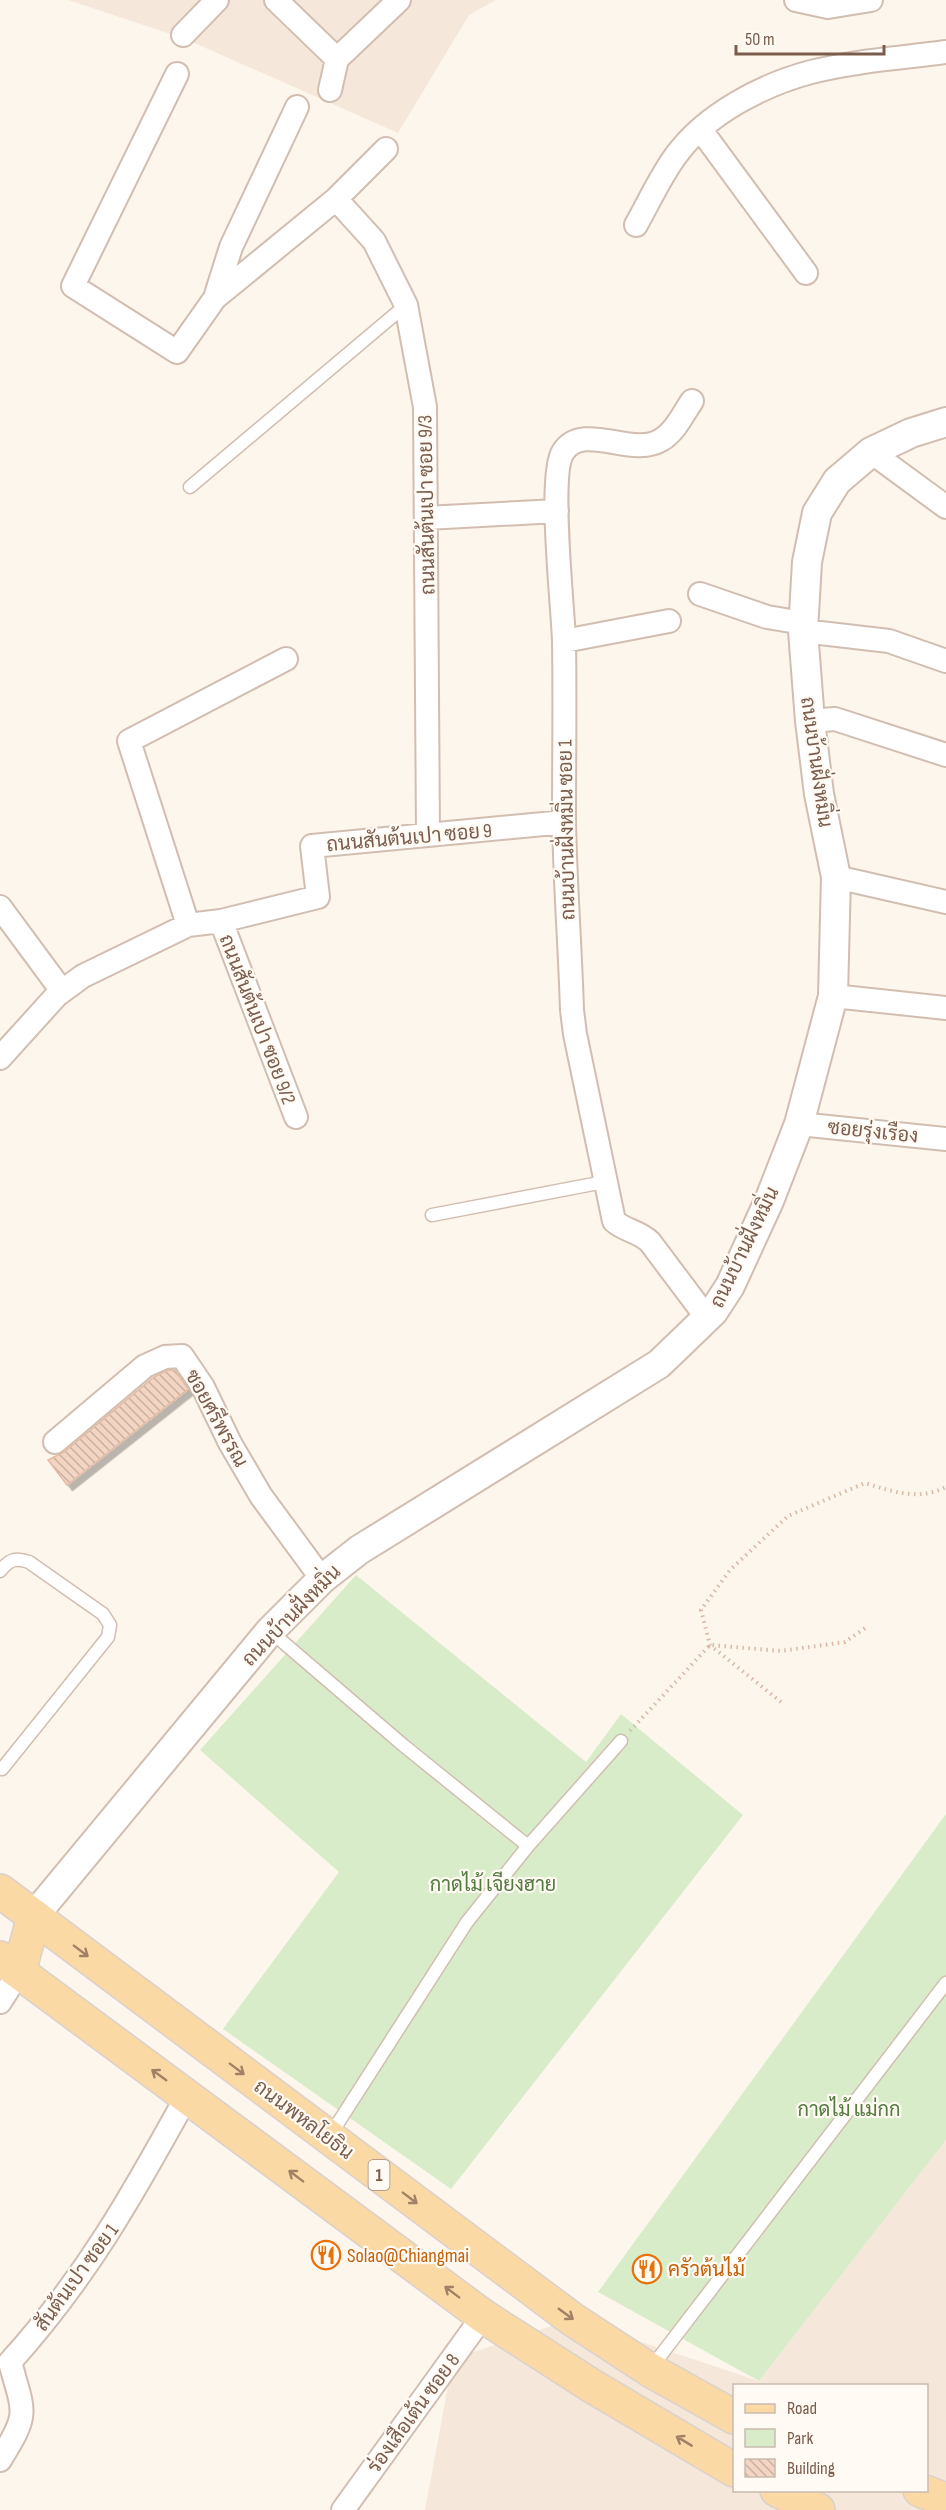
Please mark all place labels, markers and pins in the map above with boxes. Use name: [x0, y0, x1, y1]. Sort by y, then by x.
restaurant icon: Solao@Chiangmai: [310, 2239, 342, 2271]
place label: Solao@Chiangmai: [347, 2244, 469, 2268]
restaurant icon: ครัวต้นไม้: [631, 2253, 663, 2285]
place label: ครัวต้นไม้: [668, 2256, 746, 2282]

